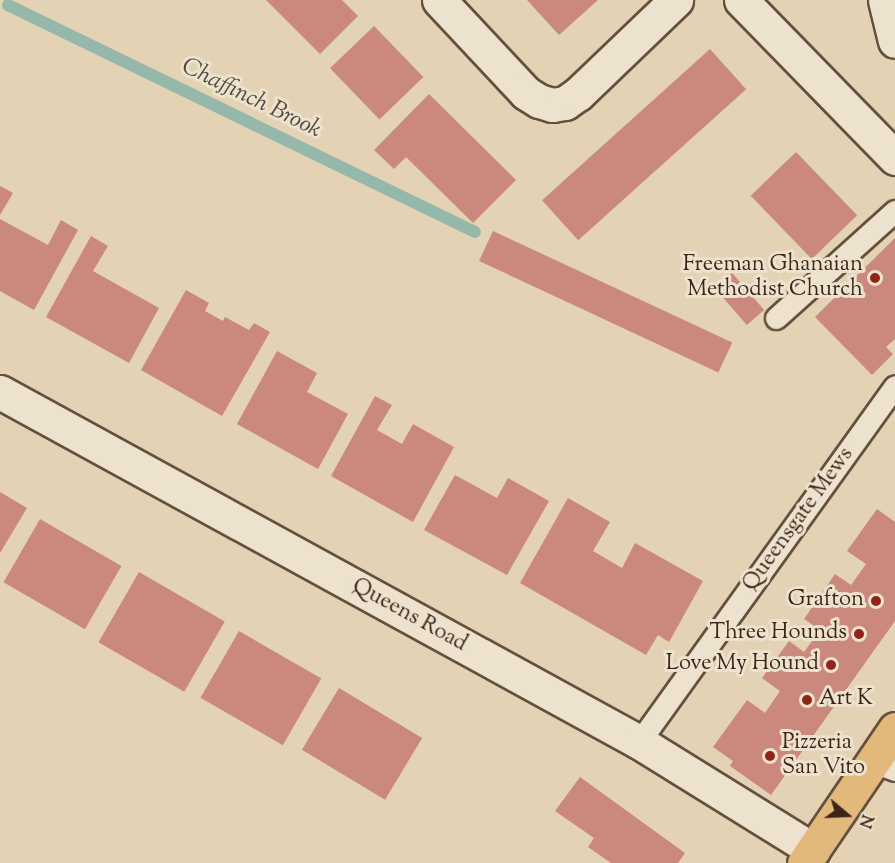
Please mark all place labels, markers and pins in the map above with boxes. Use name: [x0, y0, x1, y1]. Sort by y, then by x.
place label: Freeman Ghanaian Methodist Church: [683, 252, 863, 304]
marker: Freeman Ghanaian Methodist Church: [868, 271, 882, 285]
place label: Grafton: [787, 588, 864, 614]
marker: Grafton: [869, 594, 883, 608]
place label: Three Hounds: [709, 621, 847, 647]
marker: Three Hounds: [852, 627, 866, 641]
place label: Love My Hound: [666, 652, 819, 678]
marker: Love My Hound: [824, 658, 838, 672]
place label: Art K: [819, 687, 873, 713]
marker: Art K: [800, 693, 814, 707]
place label: Pizzeria San Vito: [782, 730, 865, 782]
marker: Pizzeria San Vito: [763, 749, 777, 763]

